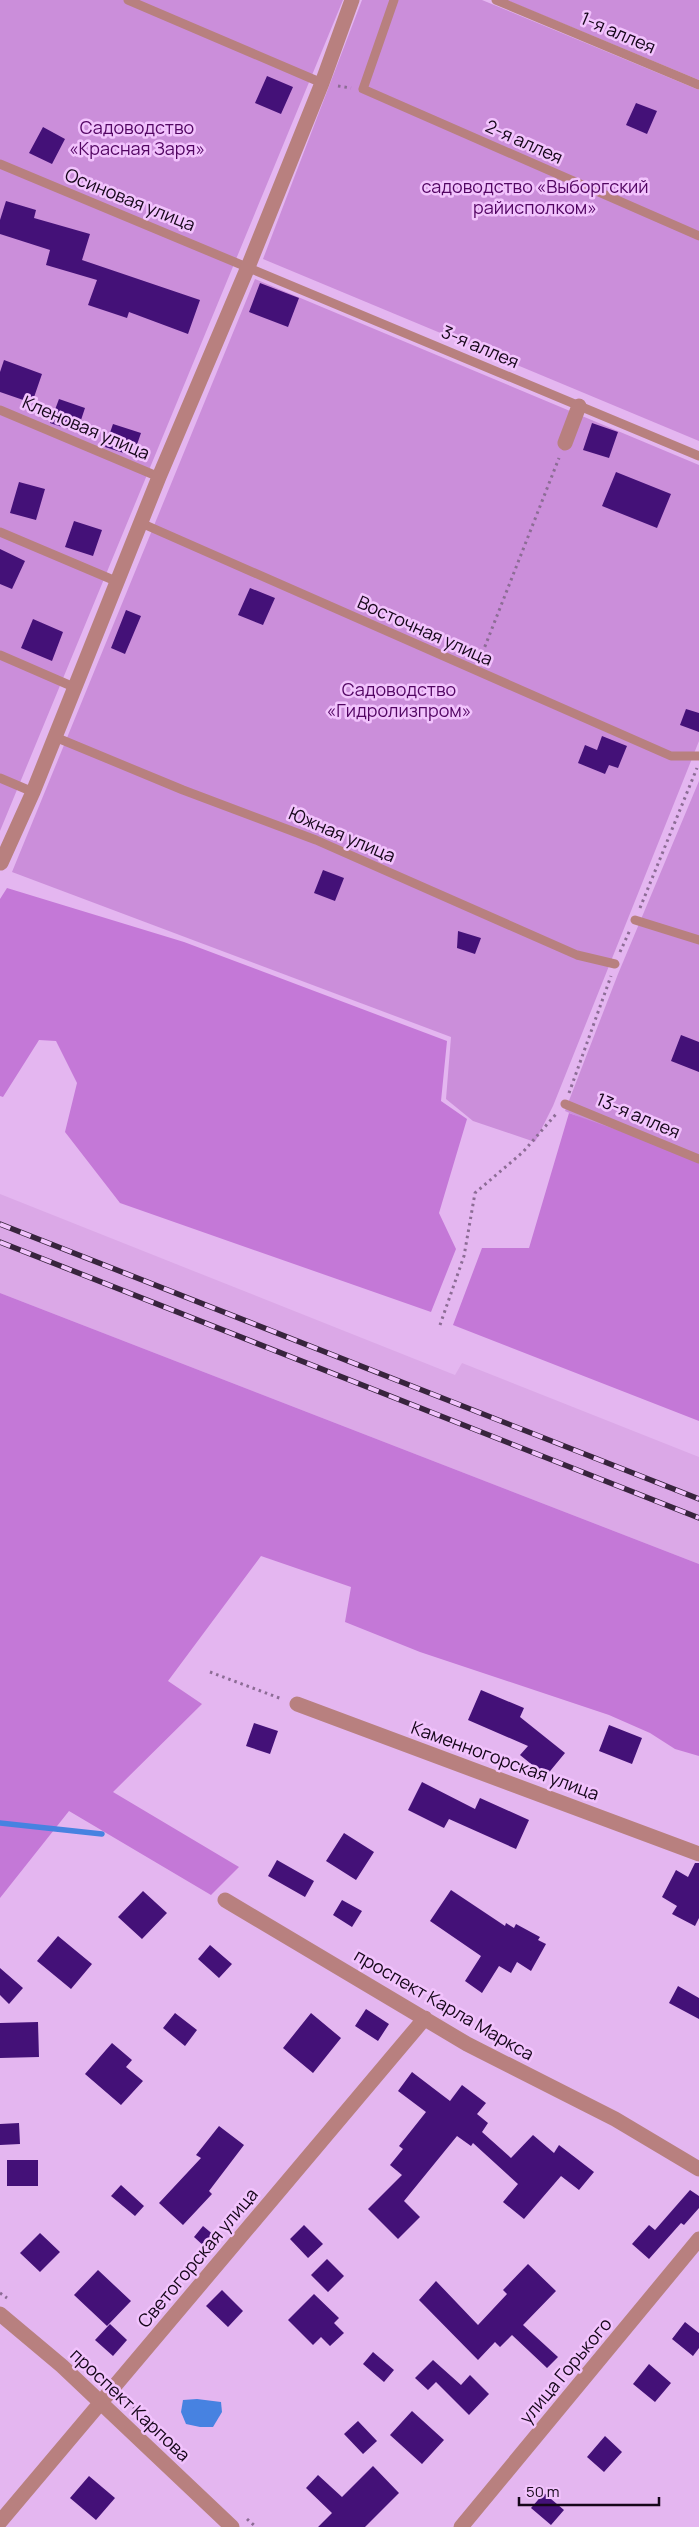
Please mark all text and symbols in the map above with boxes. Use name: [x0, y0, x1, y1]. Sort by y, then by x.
street label: 1-я аллея: [577, 6, 660, 59]
street label: 2-я аллея: [482, 113, 567, 169]
park label: Садоводство «Красная Заря»: [69, 115, 205, 160]
street label: Осиновая улица: [62, 162, 199, 236]
park label: садоводство «Выборгский райисполком»: [421, 174, 649, 219]
street label: 3-я аллея: [438, 319, 523, 373]
street label: Кленовая улица: [19, 389, 154, 465]
street label: Восточная улица: [354, 589, 497, 671]
park label: Садоводство «Гидролизпром»: [327, 677, 471, 722]
street label: Южная улица: [285, 801, 399, 867]
street label: 13-я аллея: [593, 1087, 684, 1144]
street label: Каменногорская улица: [408, 1715, 603, 1805]
street label: проспект Карла Маркса: [350, 1943, 539, 2065]
street label: Светогорская улица: [132, 2183, 263, 2332]
street label: улица Горького: [514, 2312, 617, 2429]
street label: проспект Карпова: [66, 2342, 196, 2466]
scale bar: [519, 2474, 659, 2506]
text: 50 m: [526, 2481, 560, 2502]

